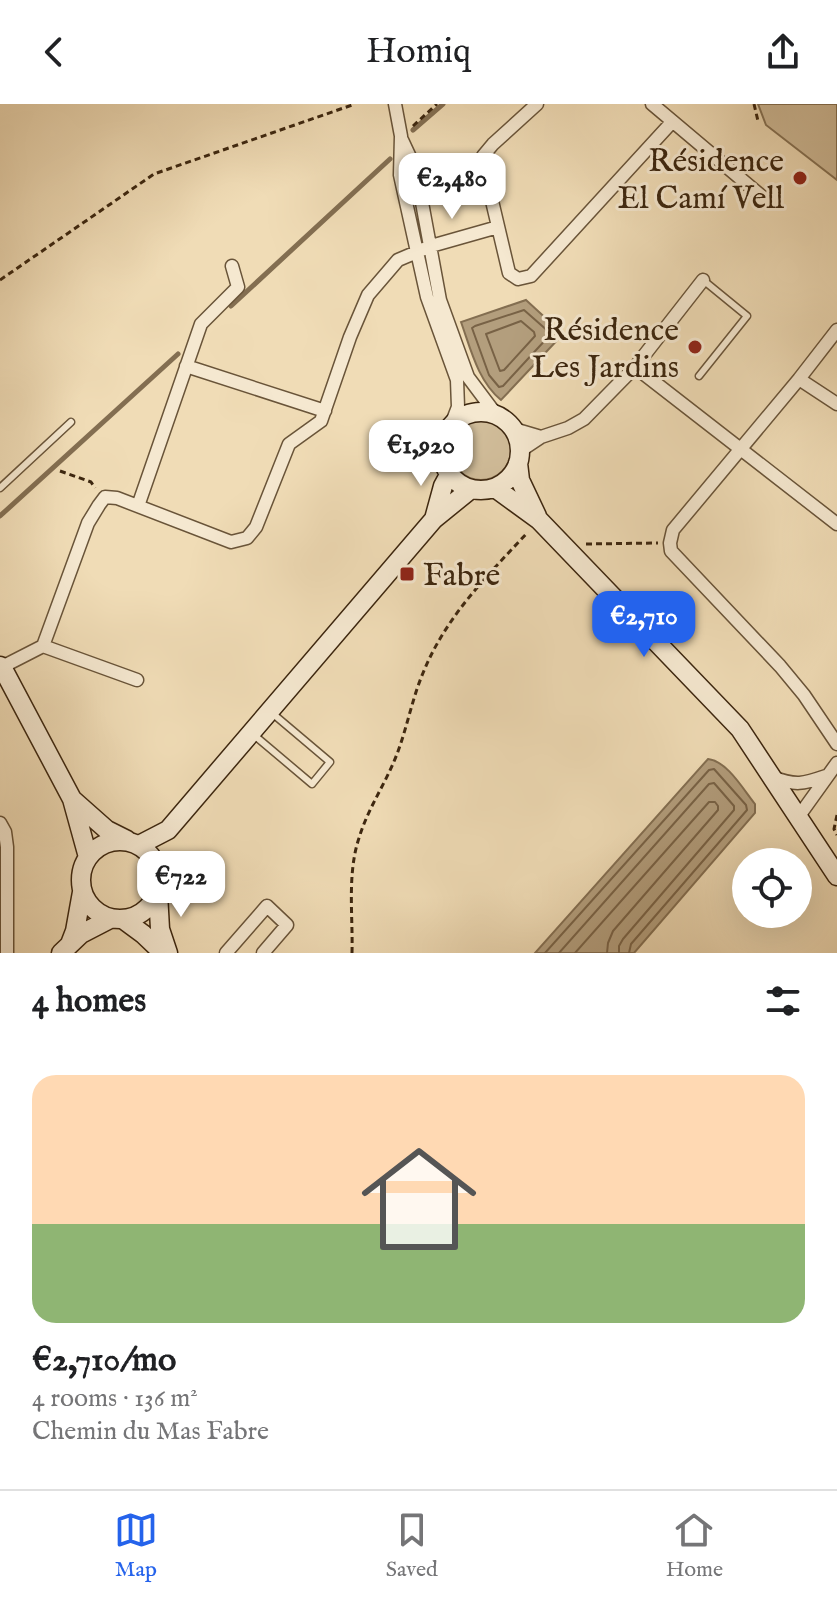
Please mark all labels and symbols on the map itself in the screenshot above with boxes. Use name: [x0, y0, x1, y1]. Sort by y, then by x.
place label: Résidence El Camí Vell: [618, 142, 784, 220]
pin: €2,480: [387, 153, 517, 221]
marker: Résidence El Camí Vell: [791, 169, 809, 187]
place label: Résidence Les Jardins: [531, 311, 679, 389]
marker: Résidence Les Jardins: [686, 338, 704, 356]
pin: €1,920: [356, 420, 486, 488]
place label: Fabre: [423, 556, 500, 597]
marker: Fabre: [398, 565, 416, 583]
pin: €2,710: [579, 591, 709, 659]
pin: €722: [134, 851, 228, 919]

